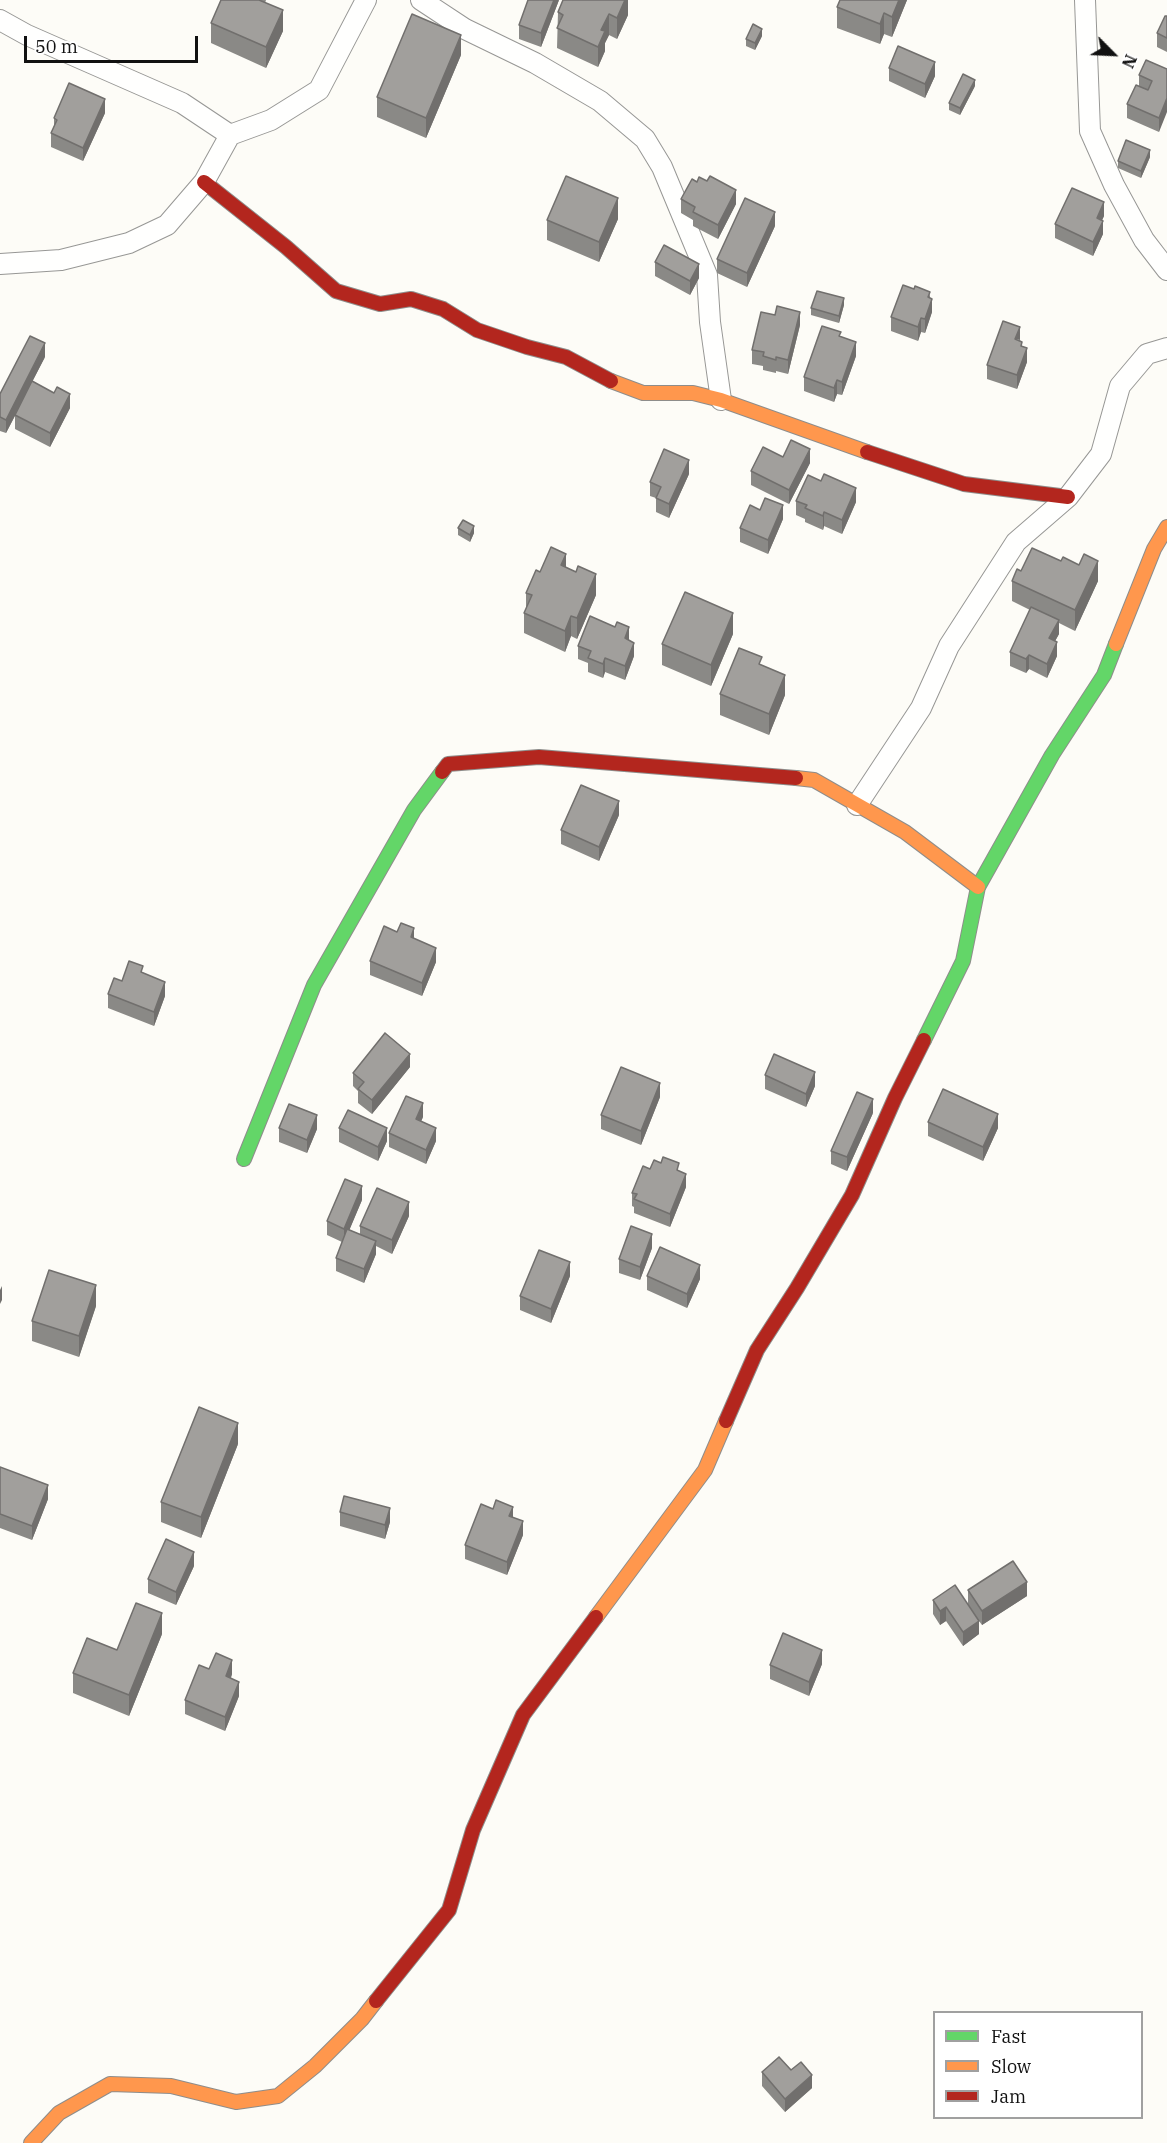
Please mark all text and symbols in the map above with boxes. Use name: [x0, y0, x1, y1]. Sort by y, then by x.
scale bar: [27, 24, 201, 62]
north arrow: [1083, 24, 1143, 84]
text: 50 m: [35, 35, 78, 58]
text: N: [1118, 51, 1141, 71]
legend: [933, 2011, 1143, 2119]
text: Fast: [991, 2025, 1026, 2048]
text: Slow: [991, 2055, 1031, 2078]
text: Jam: [991, 2085, 1026, 2108]

